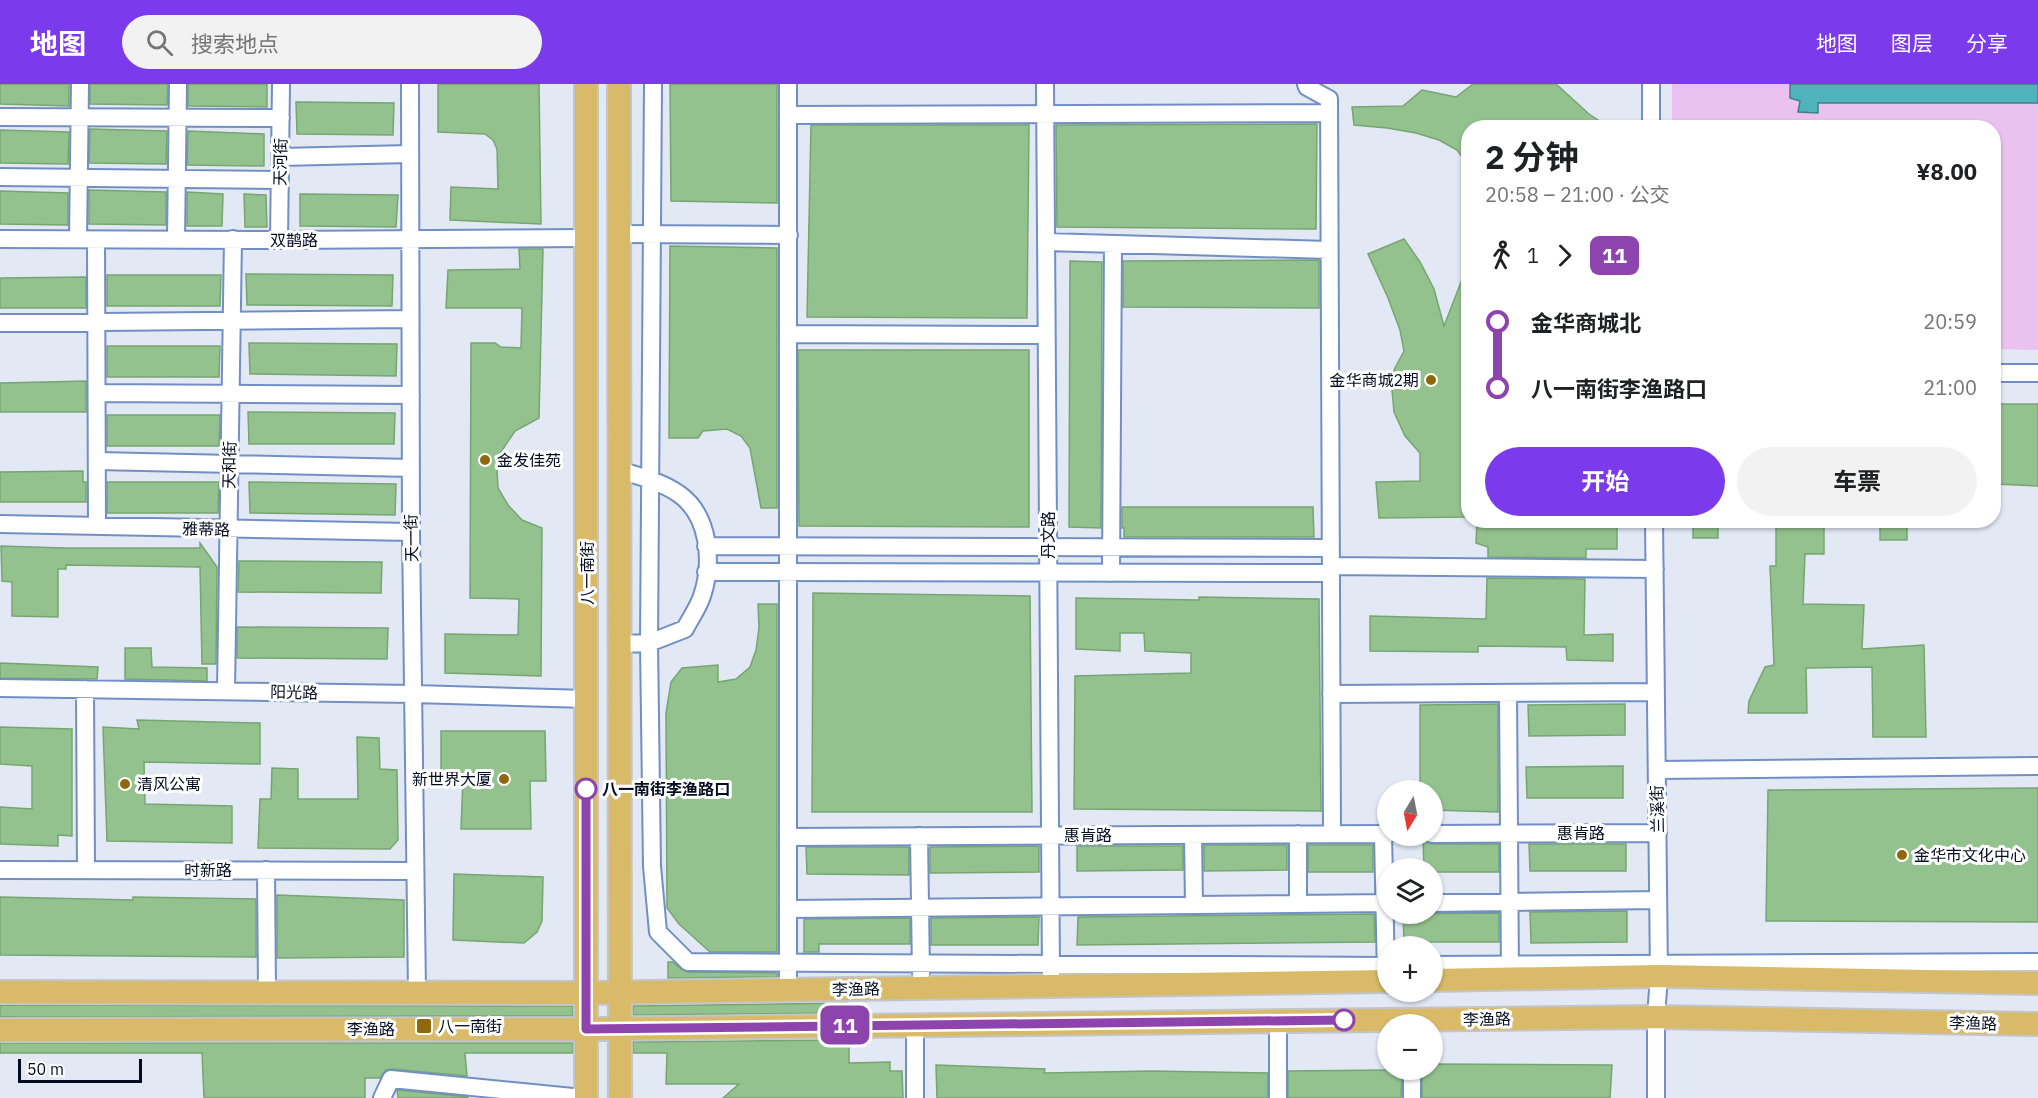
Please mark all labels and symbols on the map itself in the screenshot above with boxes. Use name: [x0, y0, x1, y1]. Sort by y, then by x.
street label: 天河街: [270, 138, 290, 186]
street label: 双鹊路: [270, 230, 318, 250]
place label: 金华商城2期: [1329, 370, 1419, 390]
marker: 金华商城2期: [1424, 373, 1438, 387]
street label: 天和街: [219, 441, 239, 489]
place label: 金发佳苑: [497, 450, 561, 470]
marker: 金发佳苑: [478, 453, 492, 467]
street label: 丹文路: [1038, 511, 1058, 559]
street label: 天一街: [401, 514, 421, 562]
street label: 雅蒂路: [182, 519, 230, 539]
street label: 八一南街: [577, 541, 597, 605]
street label: 阳光路: [270, 682, 318, 702]
place label: 新世界大厦: [412, 769, 492, 789]
marker: 新世界大厦: [497, 772, 511, 786]
place label: 清风公寓: [137, 774, 201, 794]
marker: 清风公寓: [118, 777, 132, 791]
marker: 八一南街李渔路口: [575, 778, 597, 800]
place label: 八一南街李渔路口: [602, 779, 730, 799]
north arrow: [1377, 780, 1443, 846]
street label: 兰溪街: [1647, 785, 1667, 833]
street label: 惠肯路: [1557, 823, 1605, 843]
street label: 惠肯路: [1064, 825, 1112, 845]
place label: 金华市文化中心: [1914, 845, 2026, 865]
marker: 金华市文化中心: [1895, 848, 1909, 862]
street label: 时新路: [184, 860, 232, 880]
street label: 李渔路: [832, 979, 880, 999]
line badge: 11: [818, 1006, 872, 1044]
unlabelled marker: [1333, 1009, 1355, 1031]
street label: 李渔路: [1463, 1009, 1511, 1029]
street label: 李渔路: [1949, 1013, 1997, 1033]
place label: 八一南街: [438, 1016, 502, 1036]
marker: 八一南街: [415, 1017, 433, 1035]
street label: 李渔路: [347, 1019, 395, 1039]
scale bar: [18, 1056, 142, 1084]

